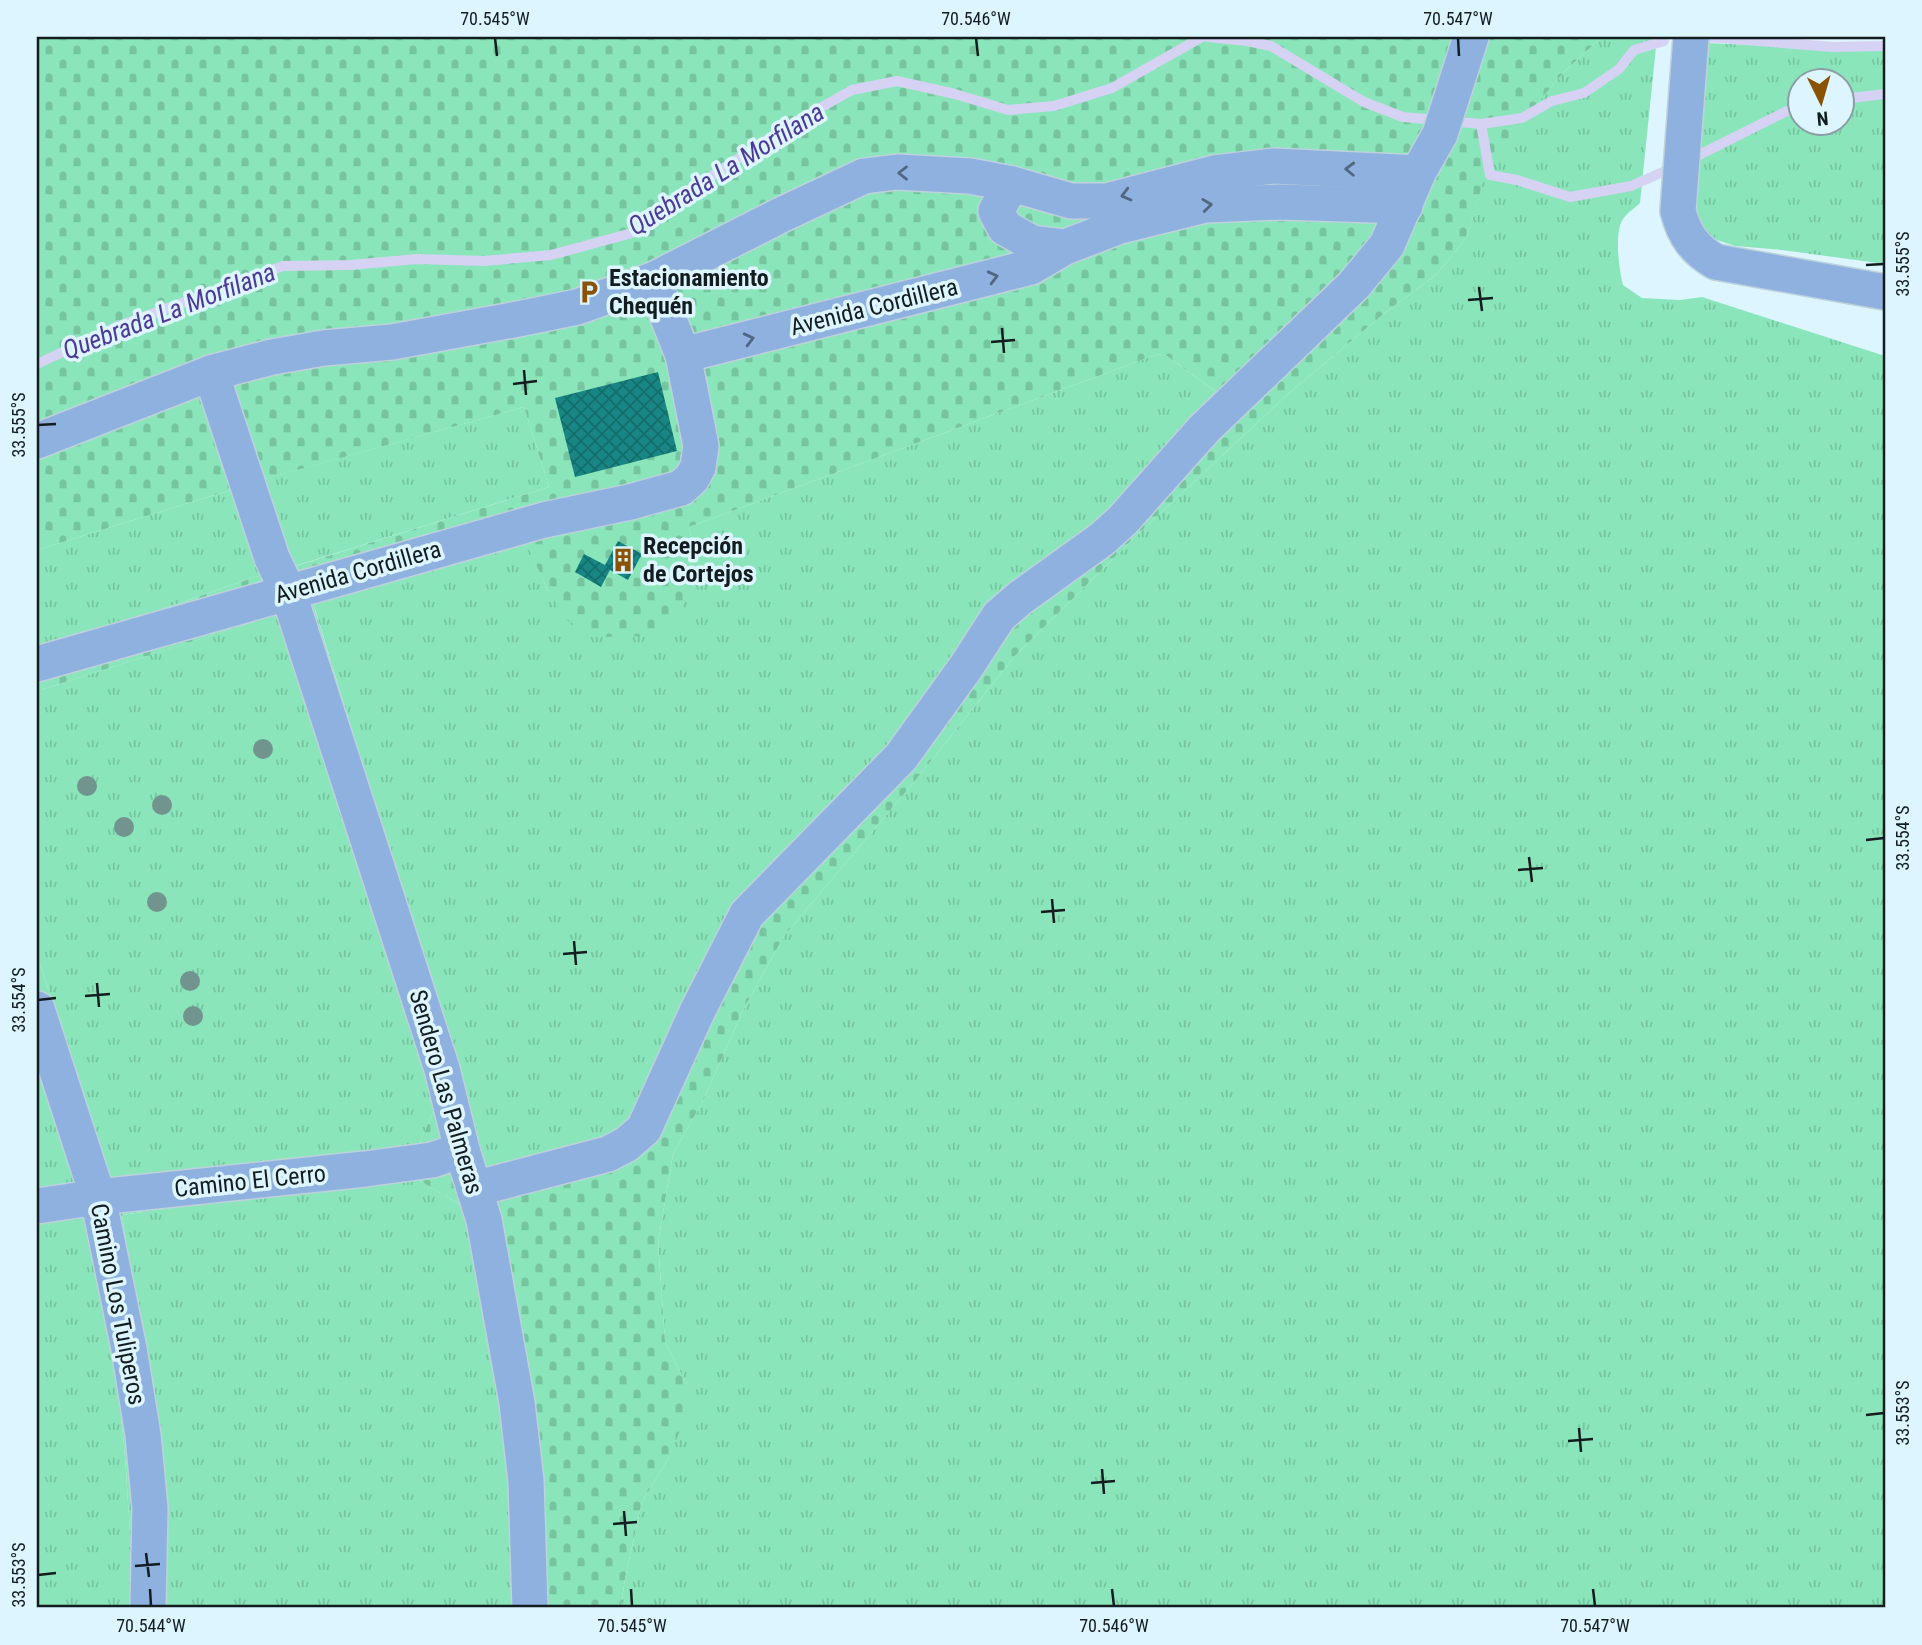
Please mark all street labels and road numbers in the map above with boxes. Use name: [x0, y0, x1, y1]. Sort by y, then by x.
street label: Avenida Cordillera: [787, 273, 961, 341]
street label: Avenida Cordillera: [272, 535, 444, 609]
street label: Sendero Las Palmeras: [403, 987, 489, 1197]
street label: Camino El Cerro: [173, 1159, 327, 1203]
street label: Camino Los Tuliperos: [85, 1201, 151, 1407]

